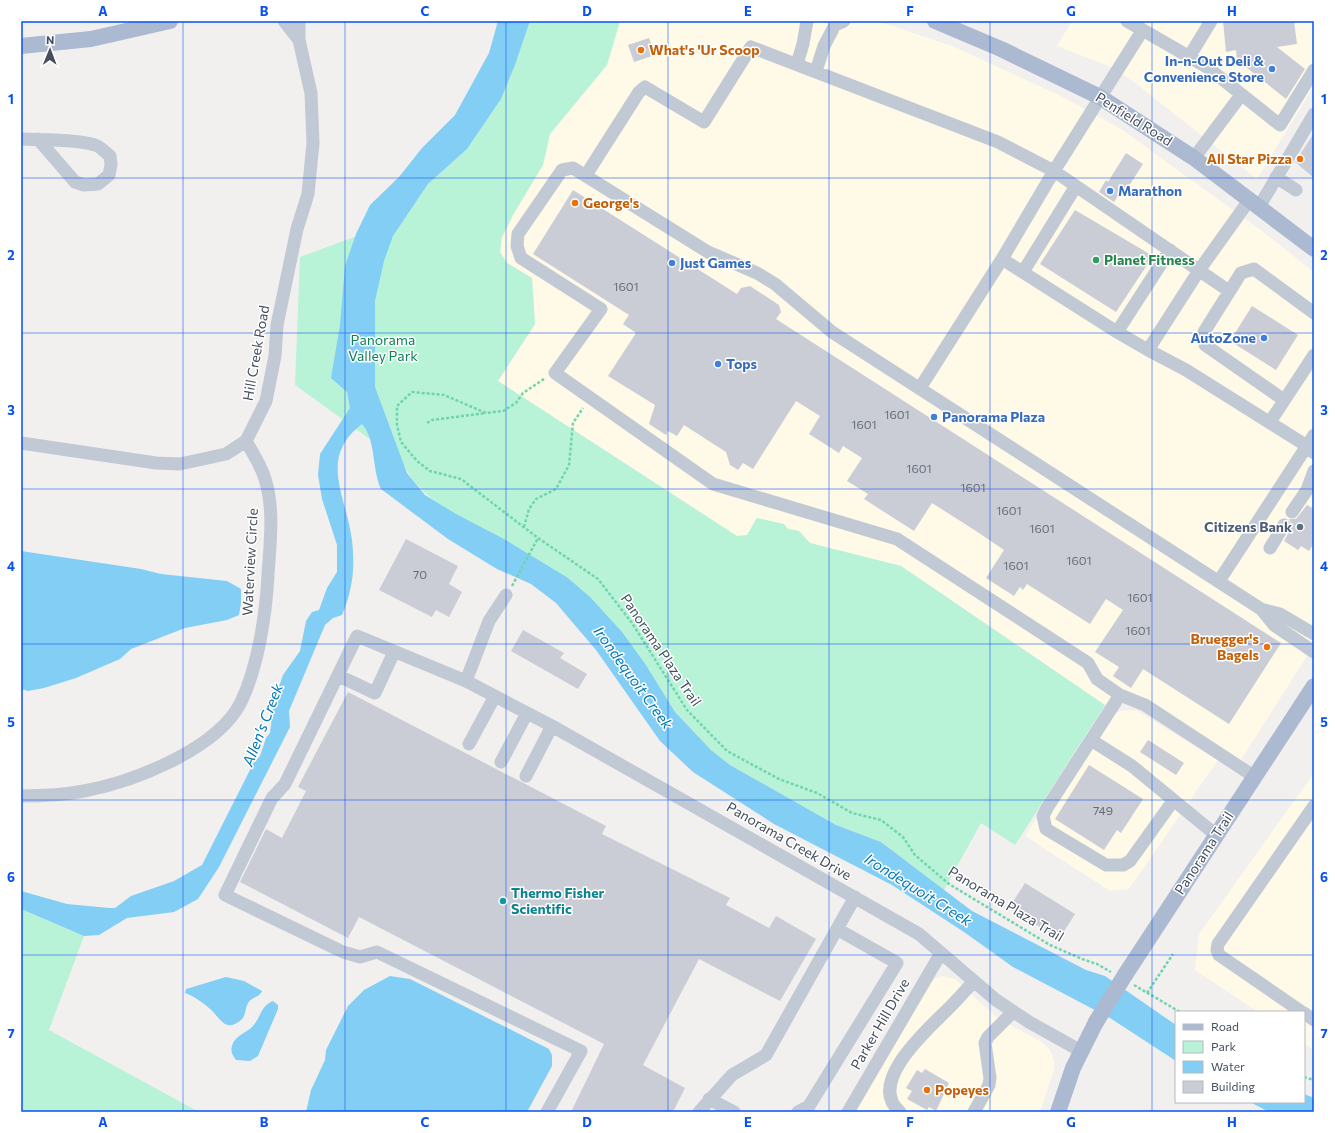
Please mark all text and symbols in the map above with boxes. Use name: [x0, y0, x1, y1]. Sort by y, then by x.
text: A: [98, 3, 108, 19]
text: B: [260, 3, 269, 19]
text: C: [421, 3, 430, 19]
text: D: [582, 3, 592, 19]
text: E: [744, 3, 752, 19]
text: F: [906, 3, 914, 19]
text: G: [1066, 3, 1076, 19]
text: H: [1227, 3, 1237, 19]
north arrow: [30, 30, 70, 70]
text: N: [46, 33, 54, 46]
place label: What's 'Ur Scoop: [649, 41, 759, 58]
marker: What's 'Ur Scoop: [636, 45, 646, 55]
place label: In-n-Out Deli & Convenience Store: [1144, 52, 1264, 85]
marker: In-n-Out Deli & Convenience Store: [1267, 64, 1277, 74]
street label: Penfield Road: [1093, 88, 1176, 149]
text: 1: [8, 91, 14, 107]
text: 1: [1321, 91, 1327, 107]
place label: All Star Pizza: [1207, 150, 1292, 167]
marker: All Star Pizza: [1295, 154, 1305, 164]
place label: Marathon: [1118, 182, 1182, 199]
marker: Marathon: [1105, 186, 1115, 196]
place label: George's: [583, 194, 640, 211]
marker: George's: [570, 198, 580, 208]
text: 2: [7, 247, 15, 263]
text: 2: [1320, 247, 1328, 263]
place label: Planet Fitness: [1104, 251, 1195, 268]
place label: Just Games: [680, 254, 752, 271]
marker: Planet Fitness: [1091, 255, 1101, 265]
marker: Just Games: [667, 258, 677, 268]
house number: 1601: [613, 279, 639, 293]
street label: Hill Creek Road: [239, 304, 272, 402]
place label: AutoZone: [1190, 329, 1256, 346]
park label: Panorama Valley Park: [348, 331, 418, 364]
marker: AutoZone: [1259, 333, 1269, 343]
place label: Tops: [726, 355, 758, 372]
marker: Tops: [713, 359, 723, 369]
text: 3: [7, 402, 15, 418]
text: 3: [1320, 402, 1328, 418]
house number: 1601: [884, 407, 910, 421]
place label: Panorama Plaza: [942, 408, 1045, 425]
marker: Panorama Plaza: [929, 412, 939, 422]
house number: 1601: [851, 417, 877, 431]
house number: 1601: [906, 461, 932, 475]
house number: 1601: [960, 480, 986, 494]
house number: 1601: [996, 503, 1022, 517]
street label: Waterview Circle: [238, 508, 261, 616]
place label: Citizens Bank: [1204, 518, 1292, 535]
house number: 1601: [1029, 521, 1055, 535]
marker: Citizens Bank: [1295, 522, 1305, 532]
house number: 1601: [1066, 553, 1092, 567]
text: 4: [7, 558, 15, 574]
house number: 1601: [1003, 558, 1029, 572]
text: 4: [1320, 558, 1328, 574]
house number: 70: [413, 567, 427, 581]
street label: Panorama Plaza Trail: [618, 590, 705, 709]
house number: 1601: [1127, 590, 1153, 604]
water label: Irondequoit Creek: [590, 622, 678, 733]
house number: 1601: [1125, 623, 1151, 637]
place label: Bruegger's Bagels: [1191, 630, 1259, 663]
marker: Bruegger's Bagels: [1262, 642, 1272, 652]
water label: Allen's Creek: [238, 680, 286, 770]
text: 5: [7, 714, 15, 730]
text: 5: [1320, 714, 1328, 730]
street label: Panorama Creek Drive: [724, 798, 855, 883]
house number: 749: [1093, 803, 1113, 817]
street label: Panorama Trail: [1171, 808, 1237, 897]
water label: Irondequoit Creek: [862, 849, 976, 930]
street label: Panorama Plaza Trail: [945, 862, 1067, 945]
text: 6: [7, 869, 15, 885]
text: 6: [1320, 869, 1328, 885]
place label: Thermo Fisher Scientific: [511, 884, 605, 917]
marker: Thermo Fisher Scientific: [498, 896, 508, 906]
street label: Parker Hill Drive: [847, 975, 913, 1072]
legend: [1175, 1011, 1305, 1103]
text: Road: [1211, 1019, 1239, 1033]
text: 7: [7, 1025, 15, 1041]
text: 7: [1320, 1025, 1328, 1041]
text: Park: [1211, 1039, 1237, 1053]
text: Water: [1211, 1059, 1245, 1073]
text: Building: [1211, 1079, 1255, 1093]
place label: Popeyes: [935, 1081, 989, 1098]
marker: Popeyes: [922, 1085, 932, 1095]
text: A: [98, 1114, 108, 1130]
text: B: [260, 1114, 269, 1130]
text: C: [421, 1114, 430, 1130]
text: D: [582, 1114, 592, 1130]
text: E: [744, 1114, 752, 1130]
text: F: [906, 1114, 914, 1130]
text: G: [1066, 1114, 1076, 1130]
text: H: [1227, 1114, 1237, 1130]

